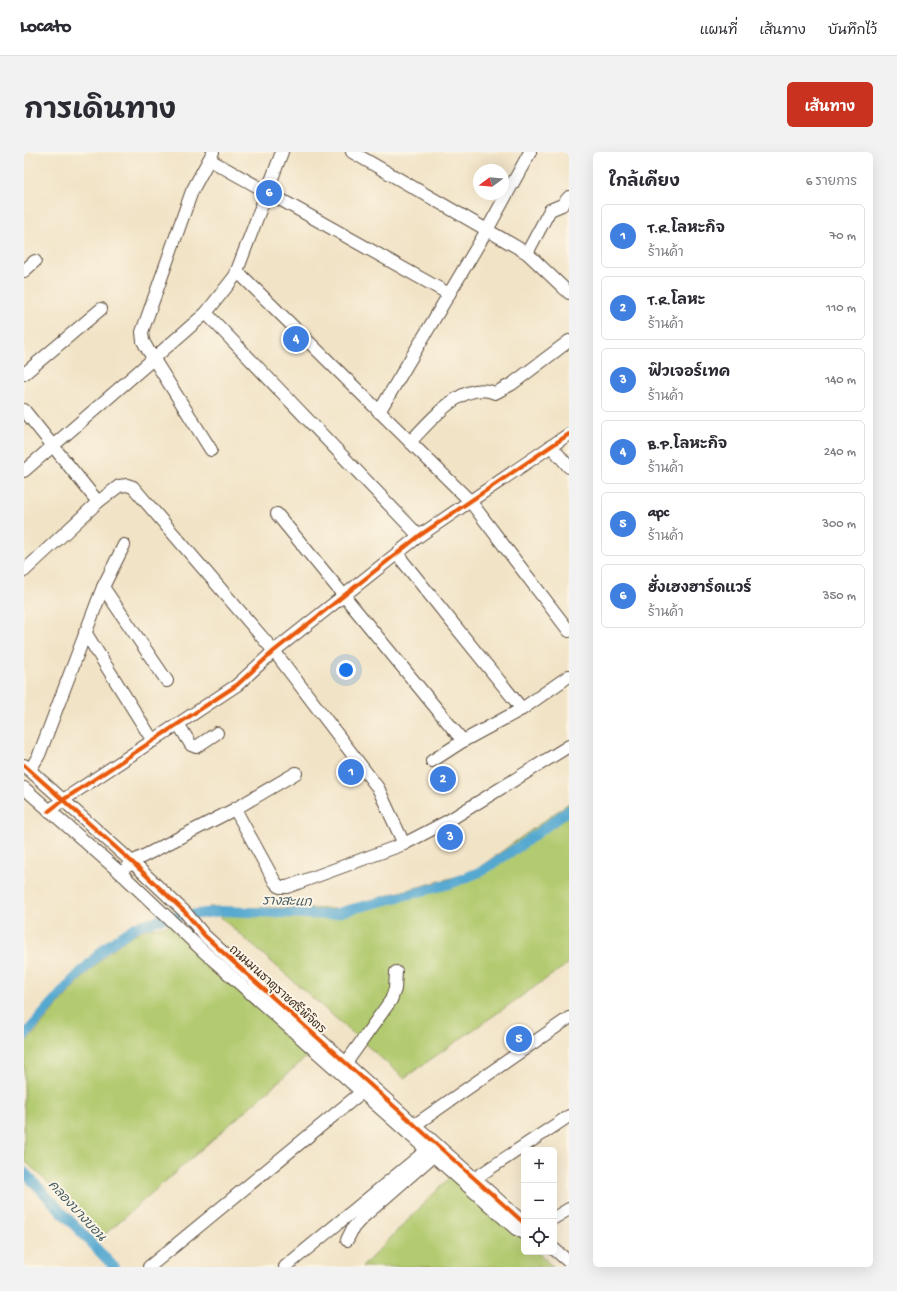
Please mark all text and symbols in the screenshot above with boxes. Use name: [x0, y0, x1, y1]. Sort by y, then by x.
text: Locato: [20, 16, 71, 39]
text: แผนที่: [700, 23, 737, 40]
text: เส้นทาง: [759, 23, 806, 40]
text: บันทึกไว้: [828, 23, 877, 40]
button: เส้นทาง: [787, 82, 873, 127]
text: การเดินทาง: [24, 96, 176, 129]
north arrow: [473, 164, 509, 200]
text: ใกล้เคียง: [609, 173, 680, 193]
text: 6 รายการ: [806, 175, 857, 190]
pin: 6: [256, 178, 282, 208]
text: T.R.โลหะกิจ: [648, 220, 725, 238]
text: 1: [620, 229, 626, 244]
text: 70 m: [830, 229, 856, 244]
text: ร้านค้า: [648, 246, 684, 261]
text: T.R.โลหะ: [648, 292, 705, 310]
text: 2: [620, 301, 626, 316]
text: 110 m: [826, 301, 856, 316]
text: ร้านค้า: [648, 318, 684, 333]
pin: 4: [283, 324, 309, 354]
text: ฟิวเจอร์เทค: [648, 364, 730, 382]
text: 3: [620, 373, 626, 388]
text: 140 m: [825, 373, 856, 388]
text: ร้านค้า: [648, 390, 684, 405]
text: B.P.โลหะกิจ: [648, 436, 727, 454]
text: 4: [620, 445, 626, 460]
text: 240 m: [824, 445, 856, 460]
text: ร้านค้า: [648, 462, 684, 477]
text: apc: [648, 504, 669, 522]
text: 5: [620, 517, 626, 532]
text: 300 m: [822, 517, 856, 532]
text: ร้านค้า: [648, 530, 684, 545]
text: ฮั่งเฮงฮาร์ดแวร์: [648, 580, 751, 598]
text: 6: [620, 589, 626, 604]
text: 350 m: [823, 589, 856, 604]
text: ร้านค้า: [648, 606, 684, 621]
your location: [336, 660, 356, 680]
pin: 1: [338, 757, 364, 787]
pin: 2: [430, 764, 456, 794]
pin: 3: [437, 822, 463, 852]
water label: รางสะแก: [262, 894, 313, 911]
street label: ถนนมนธาตุราชศรีพิจิตร: [225, 942, 329, 1038]
pin: 5: [506, 1024, 532, 1054]
map controls: [521, 1147, 557, 1255]
button: +: [521, 1147, 557, 1183]
water label: คลองบางบอน: [44, 1178, 109, 1246]
button: −: [521, 1183, 557, 1219]
button: locate: [521, 1219, 557, 1255]

